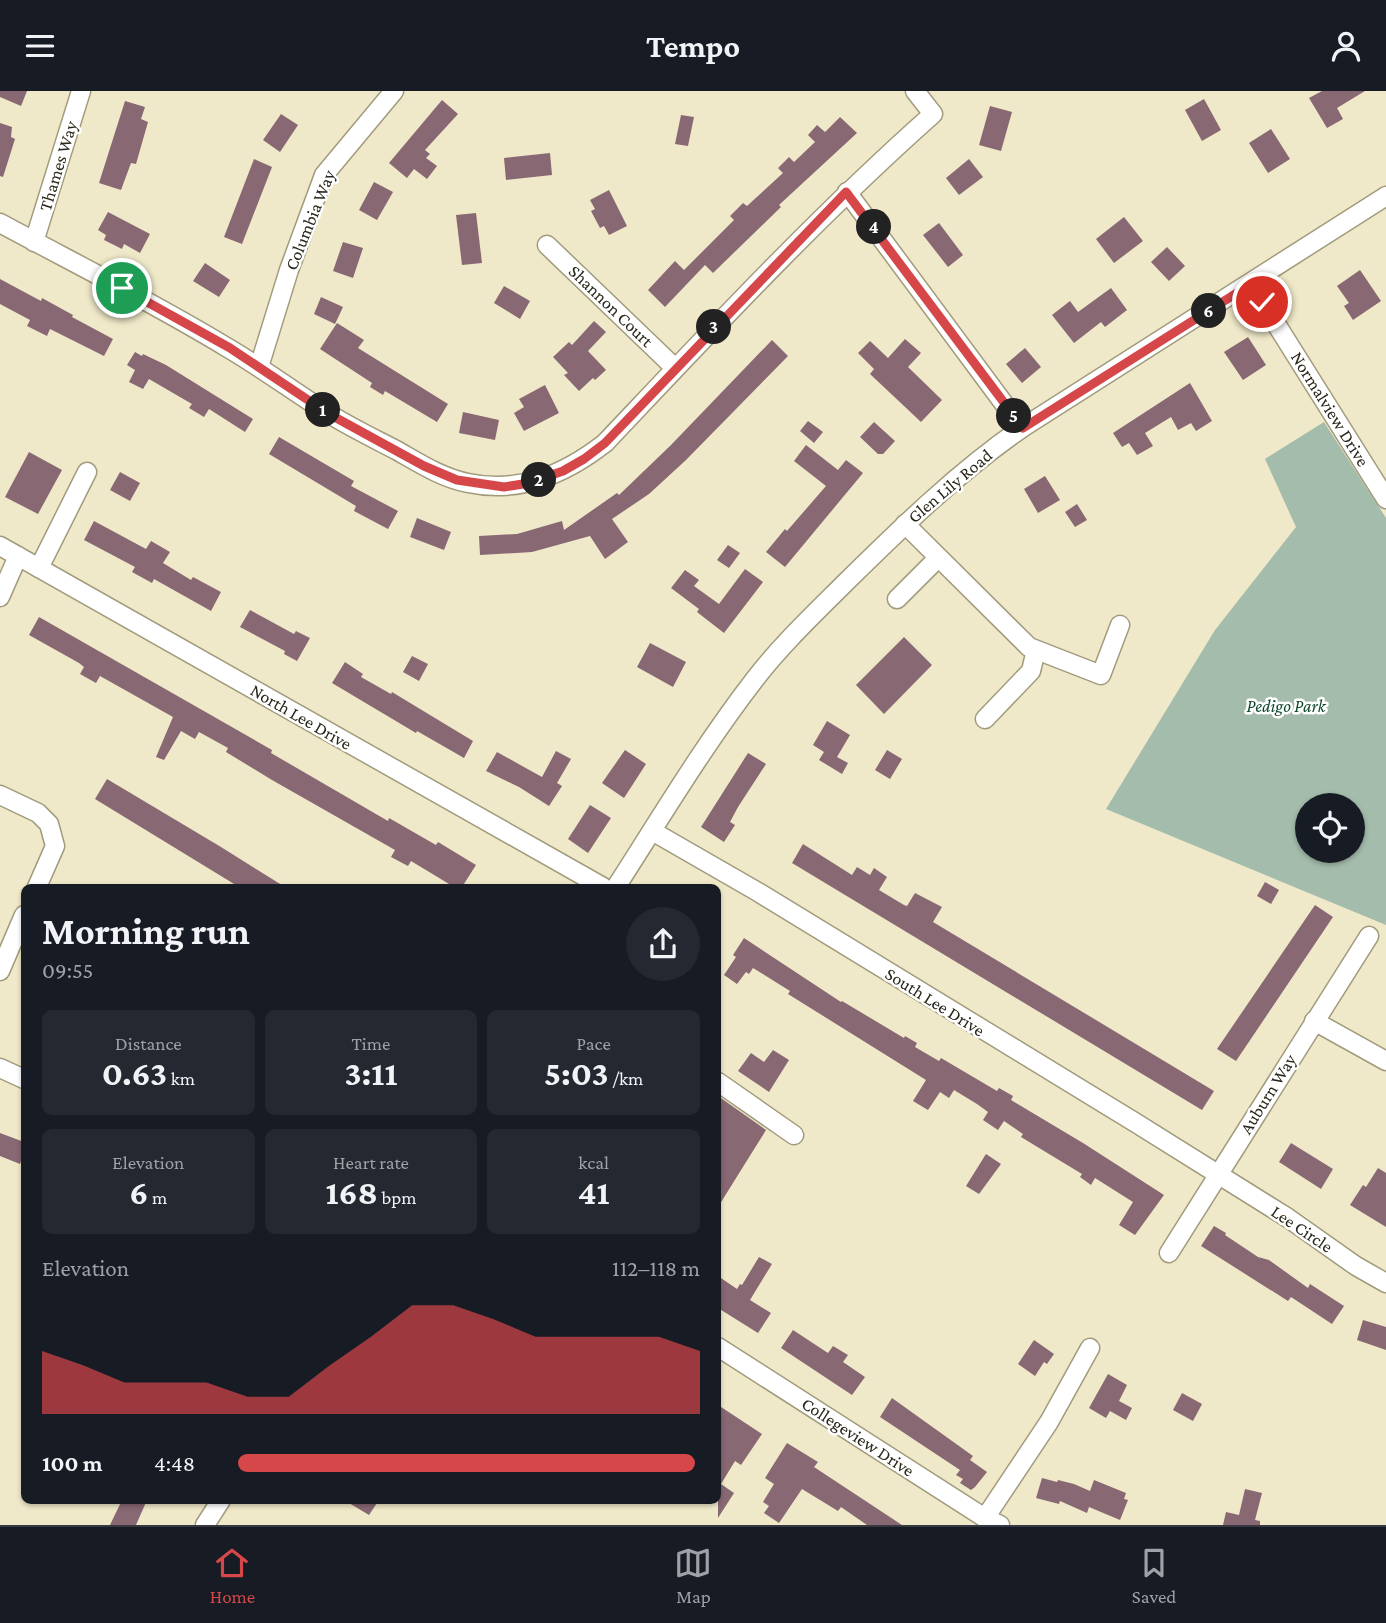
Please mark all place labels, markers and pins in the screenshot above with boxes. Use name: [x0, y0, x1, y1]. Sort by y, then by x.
pin: 4: [856, 209, 892, 245]
pin: [92, 258, 152, 318]
pin: [1232, 272, 1292, 332]
pin: 6: [1192, 293, 1226, 329]
pin: 3: [696, 309, 732, 345]
pin: 1: [306, 393, 340, 427]
pin: 5: [996, 399, 1032, 433]
pin: 2: [522, 463, 556, 497]

